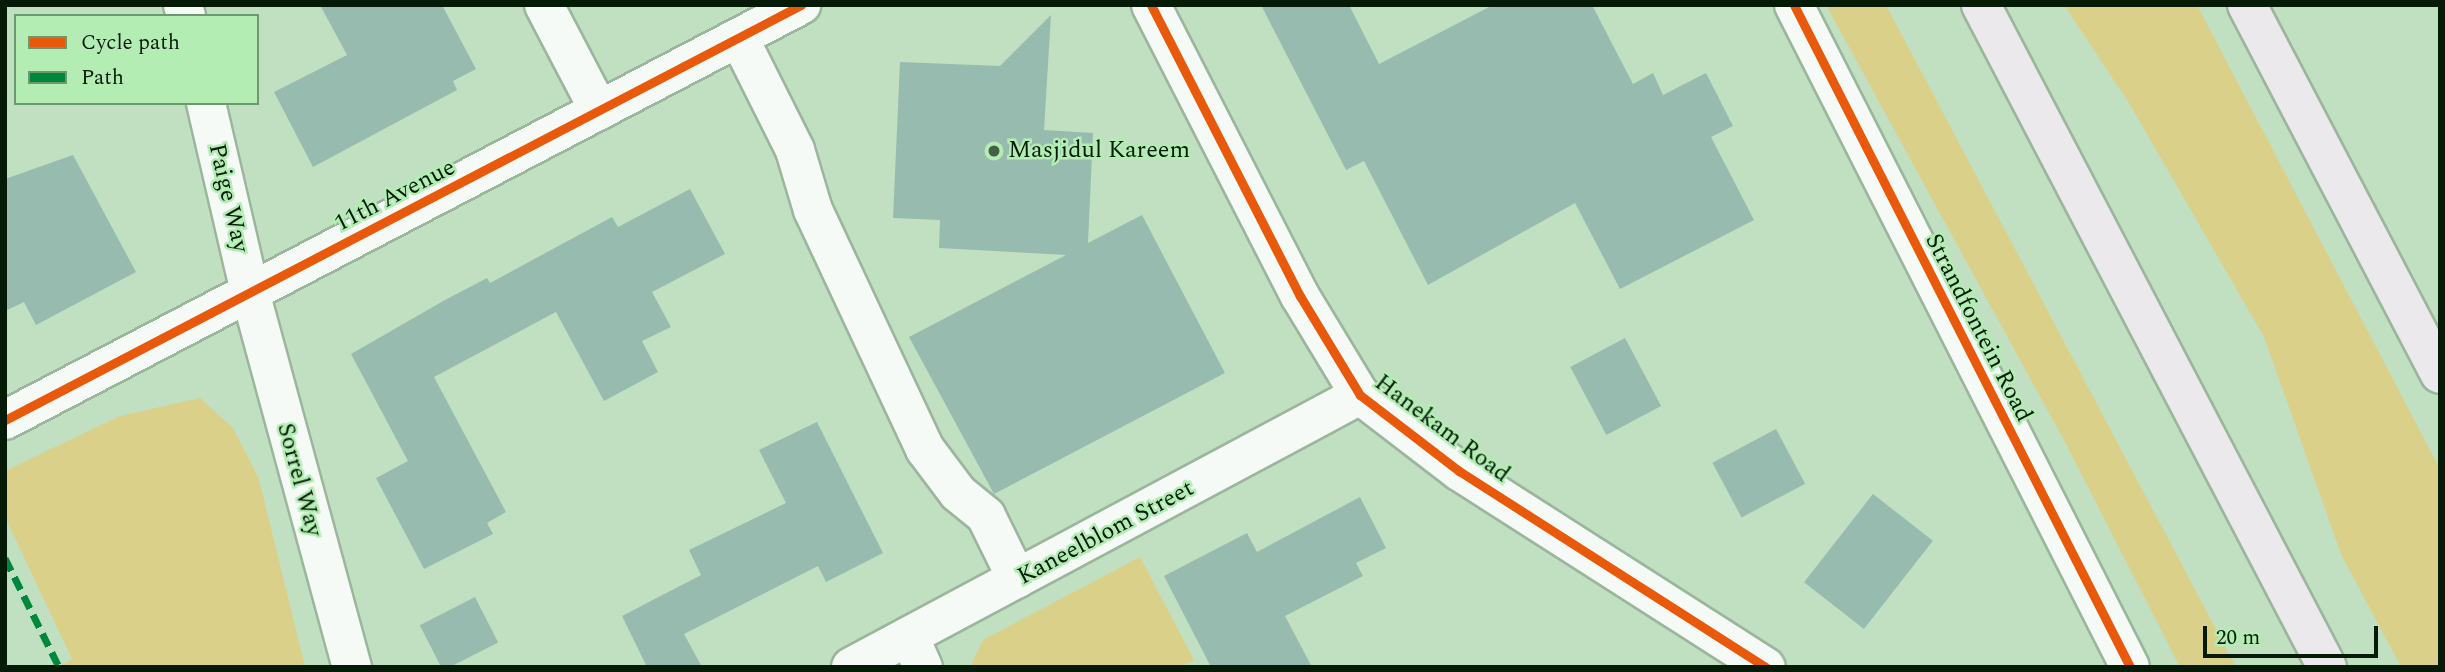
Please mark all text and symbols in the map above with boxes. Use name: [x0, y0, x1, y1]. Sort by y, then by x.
legend: [14, 14, 259, 105]
text: Cycle path: [81, 27, 180, 59]
text: Path: [81, 62, 124, 94]
place label: Masjidul Kareem: [1008, 137, 1190, 165]
street label: Paige Way: [202, 141, 254, 255]
marker: Masjidul Kareem: [986, 143, 1002, 159]
street label: 11th Avenue: [330, 153, 460, 239]
street label: Strandfontein Road: [1918, 229, 2038, 427]
street label: Hanekam Road: [1369, 369, 1515, 489]
street label: Sorrel Way: [270, 420, 328, 540]
street label: Kaneelblom Street: [1013, 474, 1199, 592]
scale bar: [2207, 612, 2382, 656]
text: 20 m: [2216, 622, 2260, 654]

